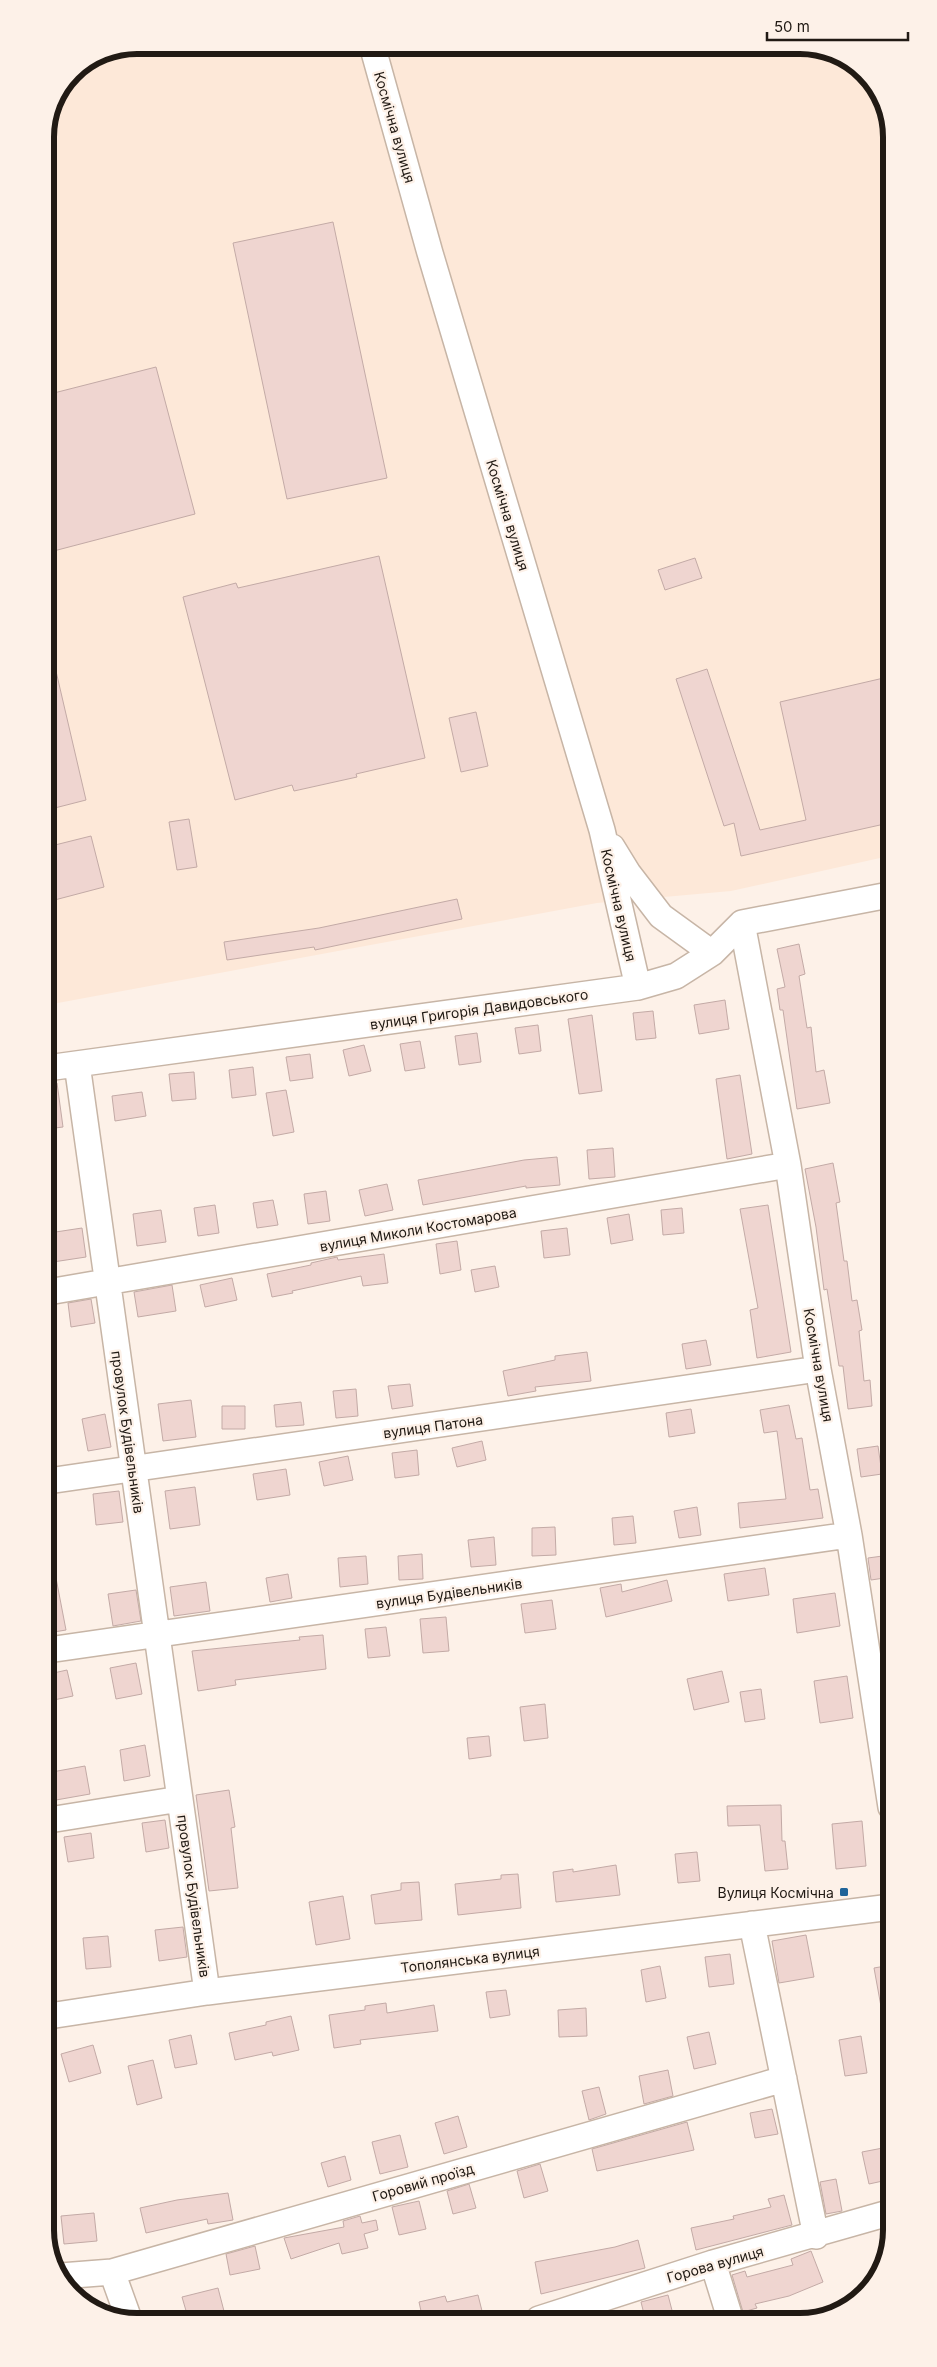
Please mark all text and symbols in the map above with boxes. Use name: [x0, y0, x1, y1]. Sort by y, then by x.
scale bar: [767, 10, 908, 42]
text: 50 m: [774, 17, 810, 36]
street label: Космічна вулиця: [371, 69, 419, 185]
street label: Космічна вулиця: [483, 457, 533, 573]
street label: Космічна вулиця: [598, 847, 640, 963]
street label: вулиця Григорія Давидовського: [369, 985, 589, 1033]
street label: вулиця Миколи Костомарова: [318, 1203, 518, 1255]
street label: Космічна вулиця: [801, 1307, 837, 1423]
street label: провулок Будівельників: [108, 1350, 148, 1515]
street label: вулиця Патона: [382, 1411, 484, 1441]
street label: вулиця Будівельників: [375, 1574, 523, 1612]
street label: провулок Будівельників: [174, 1814, 214, 1979]
place label: Вулиця Космічна: [718, 1884, 834, 1901]
marker: Вулиця Космічна: [838, 1886, 850, 1898]
street label: Тополянська вулиця: [400, 1942, 540, 1976]
street label: Горовий проїзд: [370, 2159, 476, 2205]
street label: Горова вулиця: [665, 2242, 765, 2286]

